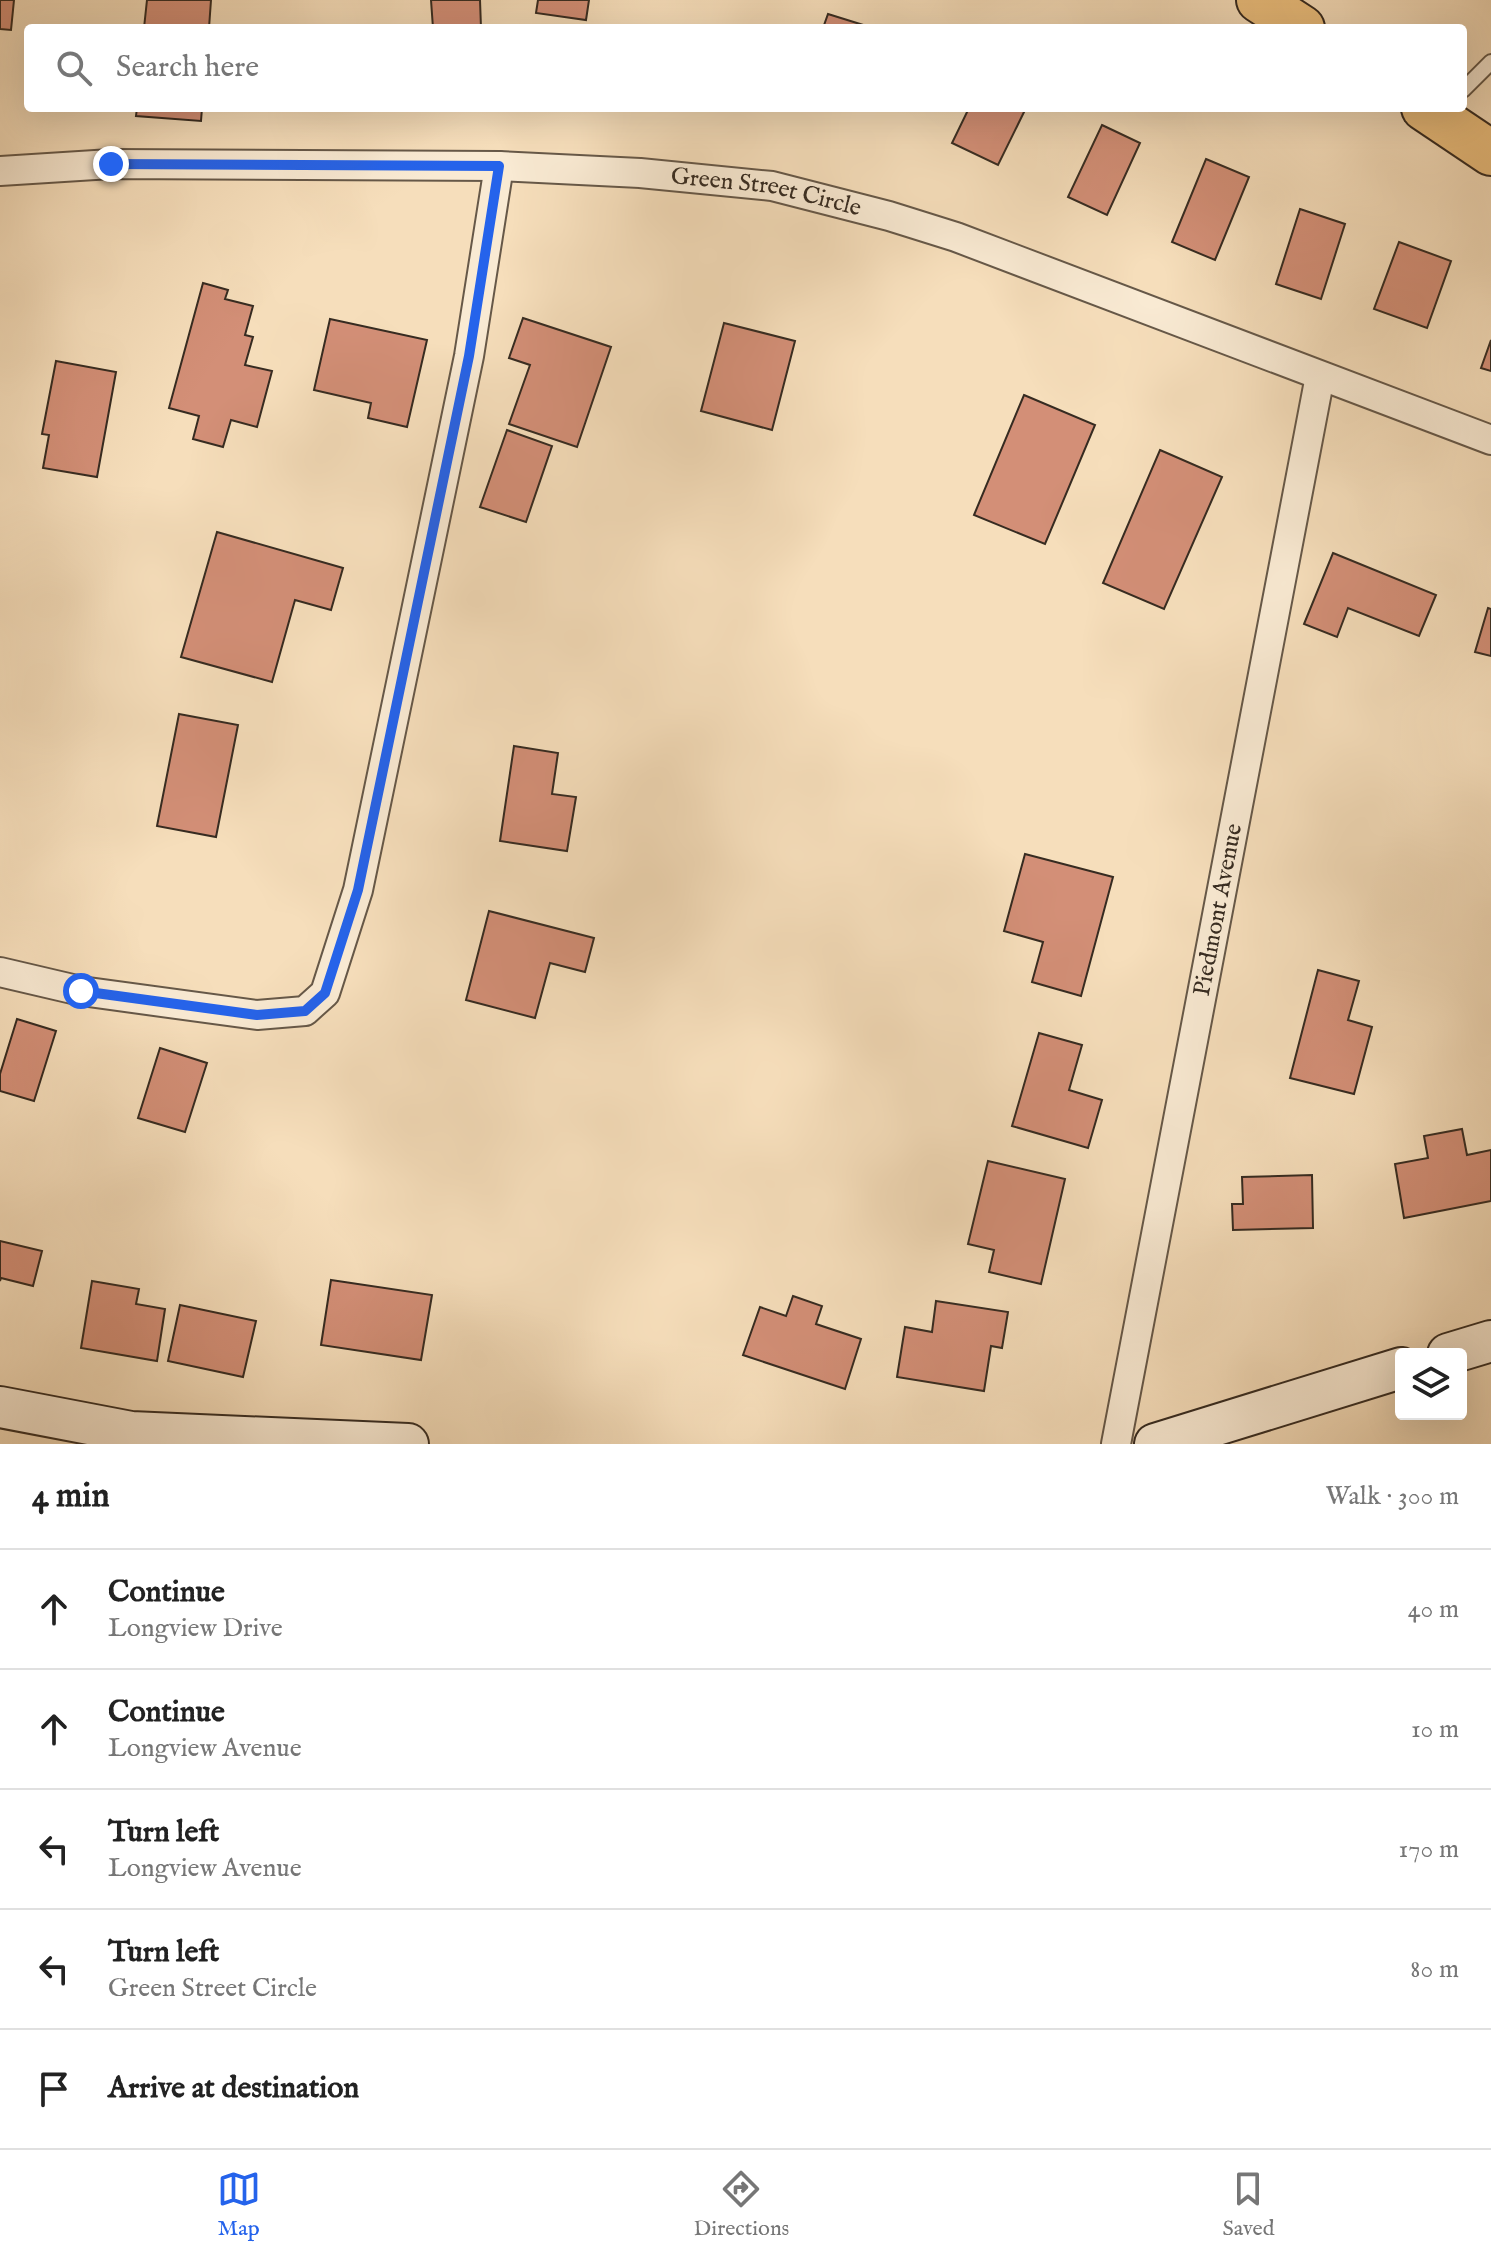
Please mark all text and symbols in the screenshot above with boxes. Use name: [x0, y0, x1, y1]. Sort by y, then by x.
search box: [24, 24, 1467, 112]
icon: search: [52, 46, 96, 90]
text: Search here: [116, 49, 259, 87]
route end: [93, 146, 129, 182]
street label: Green Street Circle: [669, 161, 864, 224]
street label: Piedmont Avenue: [1186, 821, 1250, 998]
route start: [63, 973, 99, 1009]
map controls: [1395, 1348, 1467, 1420]
button: layers: [1395, 1348, 1467, 1420]
text: 4 min: [32, 1475, 110, 1518]
text: Walk · 300 m: [1325, 1480, 1459, 1513]
text: Continue: [108, 1574, 225, 1612]
icon: ahead: [32, 1587, 76, 1631]
text: 40 m: [1408, 1593, 1459, 1626]
text: Longview Drive: [108, 1612, 283, 1645]
text: Continue: [108, 1694, 225, 1732]
icon: ahead: [32, 1707, 76, 1751]
text: 10 m: [1411, 1713, 1459, 1746]
text: Longview Avenue: [108, 1732, 302, 1765]
text: Turn left: [108, 1814, 219, 1852]
icon: left: [32, 1827, 76, 1871]
text: 170 m: [1399, 1833, 1459, 1866]
text: Longview Avenue: [108, 1852, 302, 1885]
text: Turn left: [108, 1934, 219, 1972]
icon: left: [32, 1947, 76, 1991]
text: 80 m: [1410, 1953, 1459, 1986]
text: Green Street Circle: [108, 1972, 317, 2005]
icon: arrive: [32, 2067, 76, 2111]
text: Arrive at destination: [108, 2070, 359, 2108]
tab: Map: [217, 2167, 261, 2243]
tab: Directions: [694, 2167, 789, 2243]
tab: Saved: [1222, 2167, 1274, 2243]

